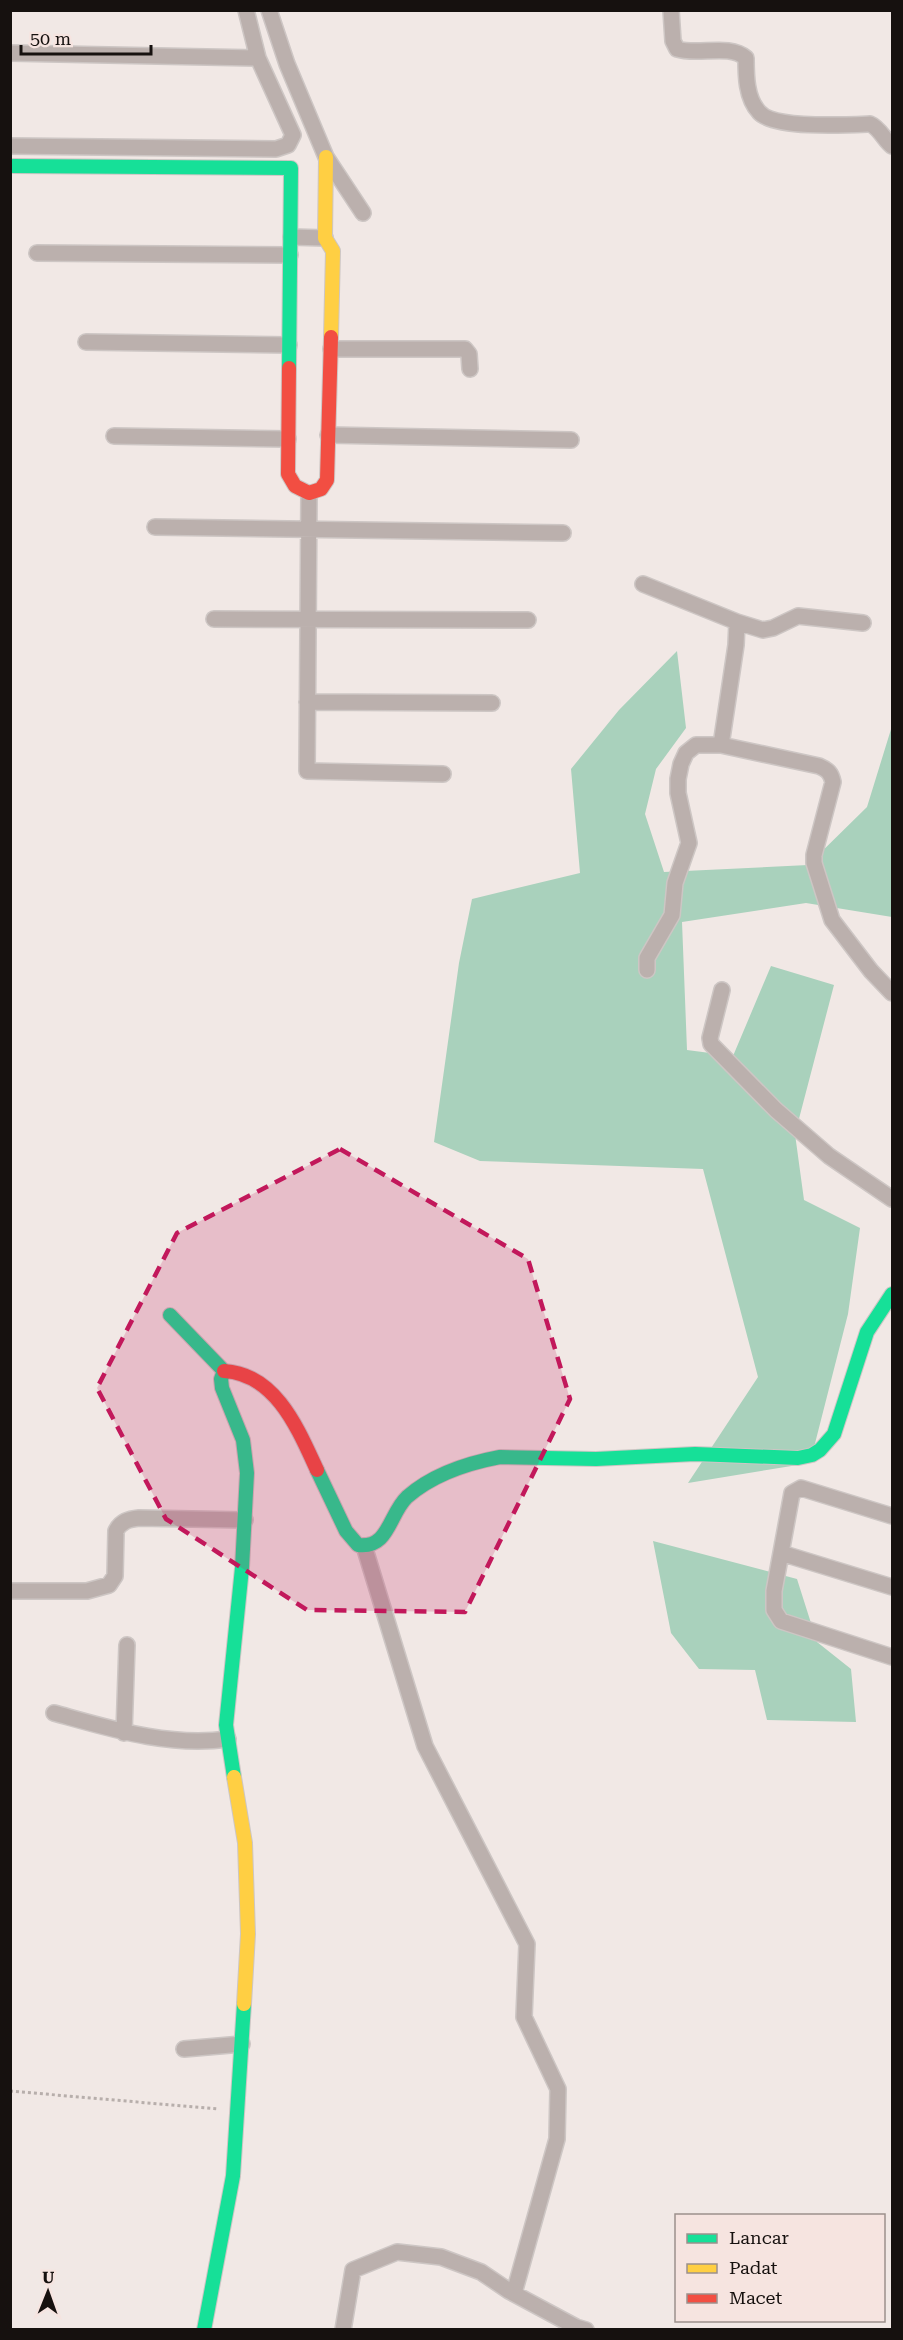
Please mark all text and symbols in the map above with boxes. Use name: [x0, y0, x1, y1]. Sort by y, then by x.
scale bar: [21, 18, 152, 56]
text: 50 m: [30, 28, 71, 49]
legend: [675, 2214, 885, 2322]
text: Lancar: [729, 2227, 789, 2248]
text: Padat: [729, 2257, 778, 2278]
north arrow: [18, 2262, 78, 2322]
text: U: [42, 2268, 55, 2287]
text: Macet: [729, 2287, 782, 2308]

